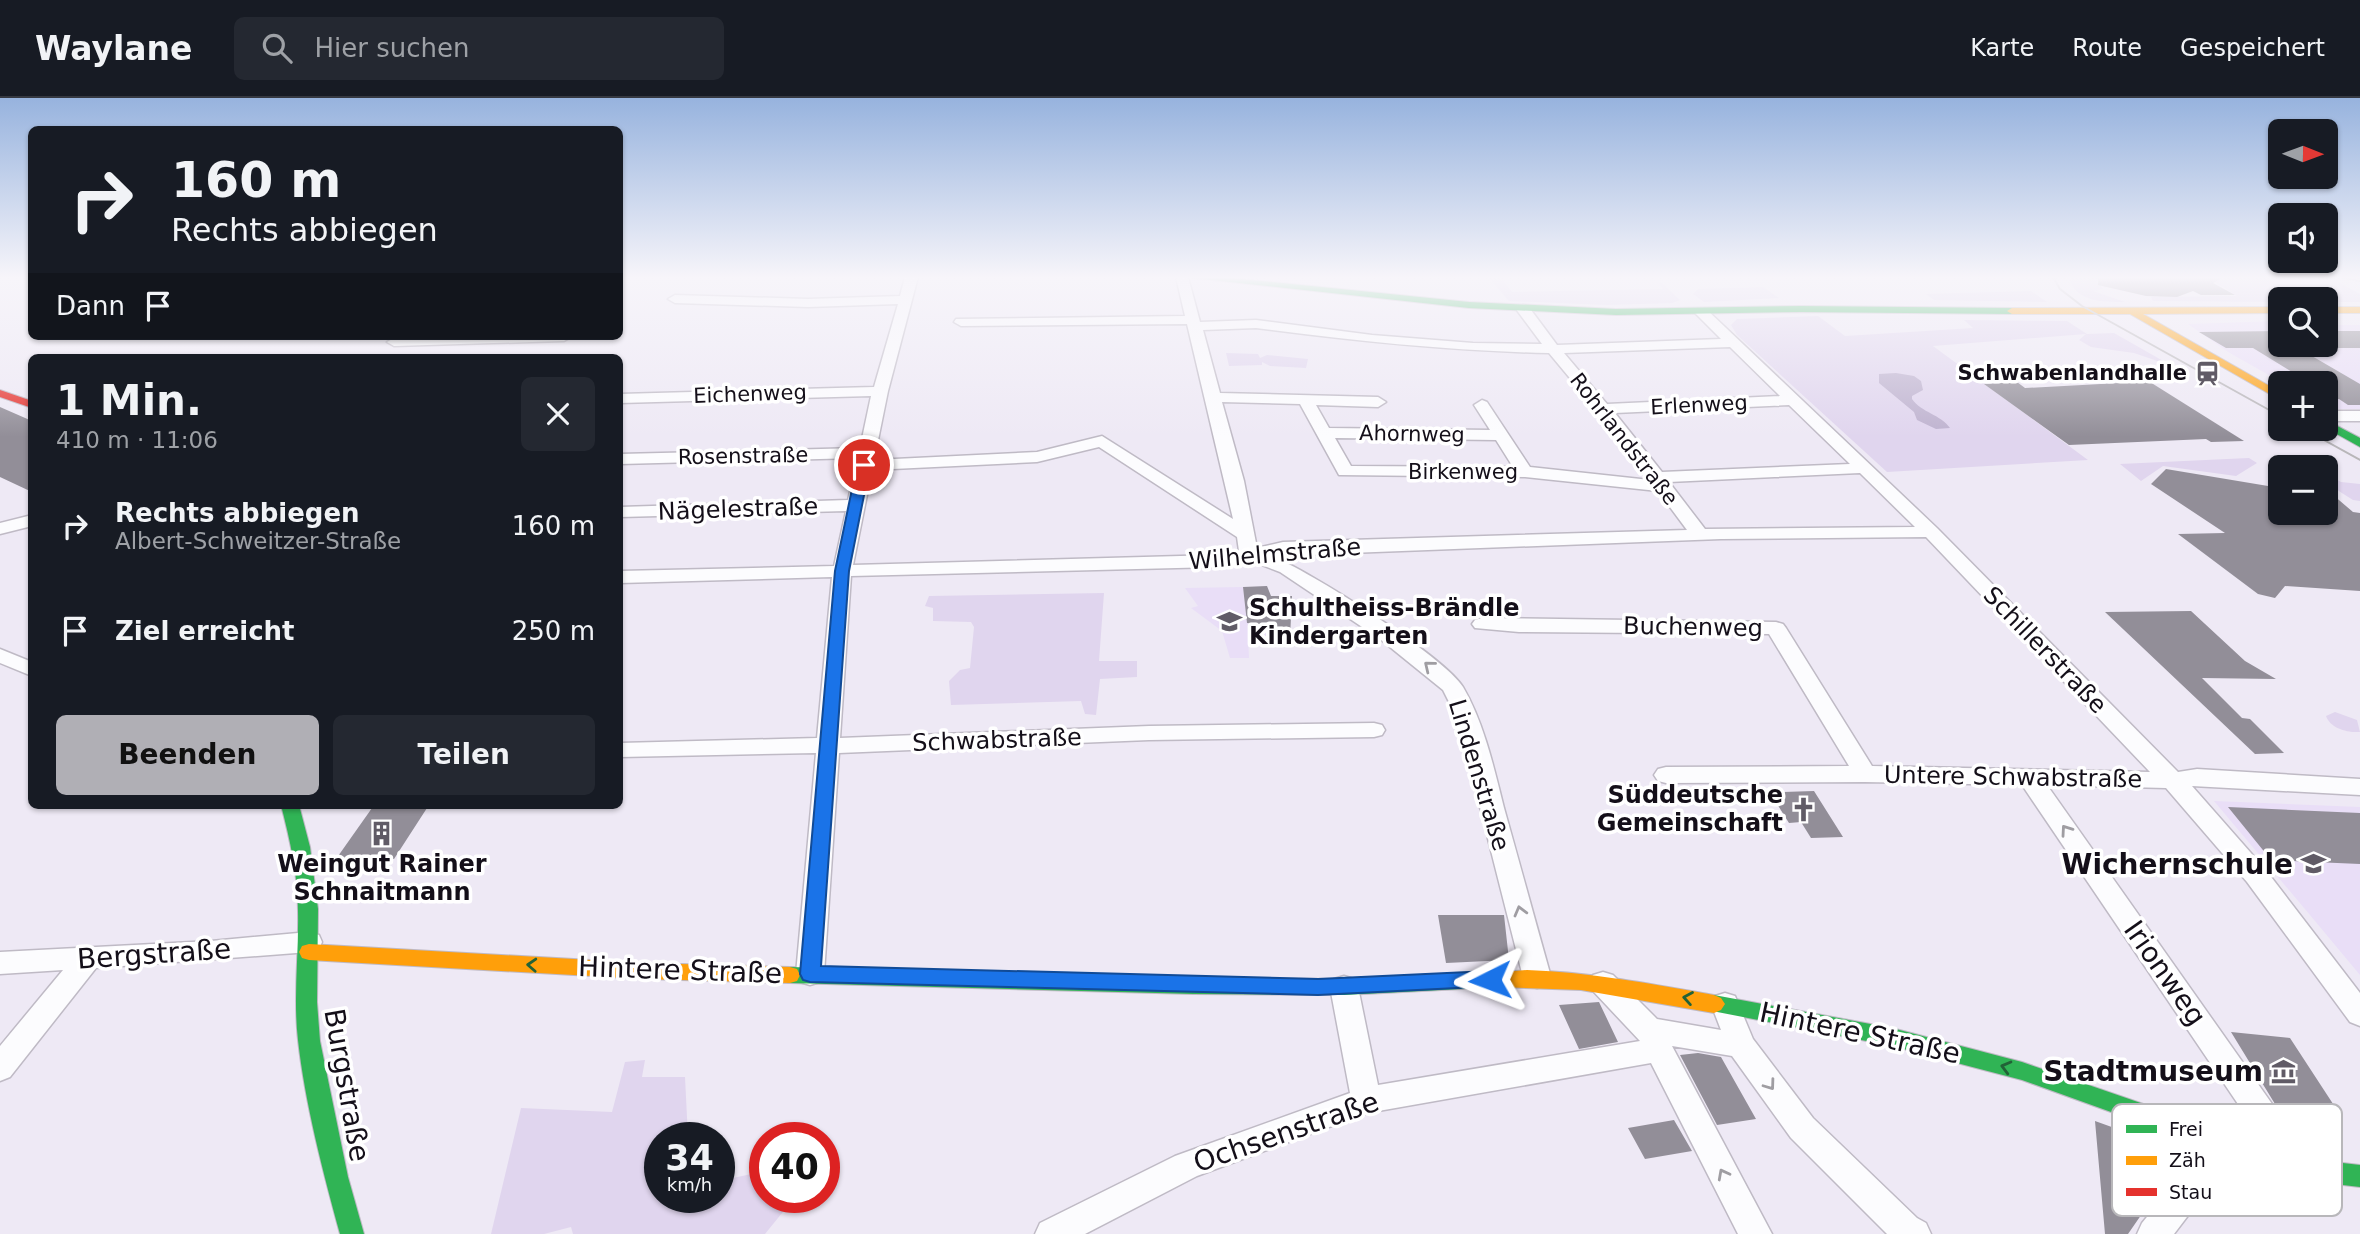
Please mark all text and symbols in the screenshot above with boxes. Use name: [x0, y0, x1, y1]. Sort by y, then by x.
search box: [234, 17, 724, 80]
text: Waylane: [35, 29, 192, 68]
icon: search: [258, 29, 296, 67]
text: Hier suchen: [314, 33, 469, 63]
text: Karte: [1970, 34, 2034, 62]
text: Route: [2072, 34, 2142, 62]
text: Gespeichert: [2180, 34, 2325, 62]
north arrow: [2268, 119, 2338, 189]
map controls: [2268, 119, 2338, 525]
text: 160 m: [171, 152, 341, 209]
icon: right: [56, 154, 147, 245]
button: sound: [2268, 203, 2338, 273]
text: Rechts abbiegen: [171, 211, 438, 249]
icon: arrive: [139, 287, 177, 325]
button: search: [2268, 287, 2338, 357]
text: Dann: [56, 291, 125, 321]
station icon: Schwabenlandhalle: [2193, 359, 2221, 387]
place label: Schwabenlandhalle: [1958, 361, 2187, 385]
street label: Rohrlandstraße: [1565, 368, 1683, 510]
button: +: [2268, 371, 2338, 441]
text: 1 Min.: [56, 376, 202, 425]
button: close: [521, 377, 595, 451]
street label: Eichenweg: [693, 380, 807, 408]
street label: Erlenweg: [1650, 390, 1748, 420]
street label: Ahornweg: [1359, 421, 1465, 447]
text: 410 m · 11:06: [56, 427, 218, 453]
pin: [834, 435, 894, 495]
street label: Rosenstraße: [678, 443, 808, 469]
icon: arrive: [845, 446, 883, 484]
button: −: [2268, 455, 2338, 525]
street label: Birkenweg: [1408, 460, 1518, 484]
street label: Nägelestraße: [657, 492, 819, 526]
text: Rechts abbiegen: [115, 498, 360, 528]
icon: right: [56, 507, 94, 545]
text: 160 m: [512, 511, 595, 541]
text: Albert-Schweitzer-Straße: [115, 528, 401, 554]
street label: Wilhelmstraße: [1188, 533, 1362, 575]
street label: Schillerstraße: [1978, 581, 2112, 719]
place label: Schultheiss-Brändle Kindergarten: [1249, 594, 1520, 650]
school or university icon: Schultheiss-Brändle Kindergarten: [1215, 608, 1243, 636]
icon: arrive: [56, 612, 94, 650]
street label: Buchenweg: [1623, 612, 1763, 642]
text: Ziel erreicht: [115, 616, 295, 646]
text: 250 m: [512, 616, 595, 646]
one-way arrow: [1425, 662, 1437, 675]
street label: Lindenstraße: [1443, 696, 1515, 854]
button: Beenden: [56, 715, 319, 795]
button: Teilen: [333, 715, 595, 795]
street label: Schwabstraße: [912, 723, 1082, 757]
street label: Untere Schwabstraße: [1884, 761, 2142, 793]
place label: Süddeutsche Gemeinschaft: [1597, 781, 1783, 837]
church icon: Süddeutsche Gemeinschaft: [1789, 795, 1817, 823]
building icon: Weingut Rainer Schnaitmann: [368, 819, 396, 847]
one-way arrow: [2061, 825, 2074, 838]
place label: Wichernschule: [2062, 848, 2293, 881]
place label: Weingut Rainer Schnaitmann: [277, 850, 487, 906]
school or university icon: Wichernschule: [2299, 850, 2327, 878]
one-way arrow: [1514, 905, 1528, 917]
street label: Irionweg: [2117, 914, 2213, 1032]
street label: Bergstraße: [76, 932, 232, 976]
position arrow: [1453, 943, 1527, 1017]
street label: Hintere Straße: [577, 950, 783, 990]
one-way arrow: [526, 957, 537, 972]
one-way arrow: [1682, 991, 1694, 1006]
street label: Hintere Straße: [1757, 996, 1963, 1070]
street label: Burgstraße: [317, 1006, 377, 1164]
place label: Stadtmuseum: [2043, 1055, 2263, 1088]
museum icon: Stadtmuseum: [2269, 1057, 2297, 1085]
one-way arrow: [2000, 1061, 2012, 1075]
one-way arrow: [1761, 1077, 1774, 1089]
street label: Ochsenstraße: [1189, 1085, 1383, 1179]
legend: [2112, 1104, 2342, 1216]
text: Frei: [2169, 1118, 2203, 1140]
speed limit sign: 40: [749, 1122, 840, 1213]
text: 34: [665, 1138, 714, 1178]
text: Zäh: [2169, 1149, 2206, 1171]
one-way arrow: [1718, 1169, 1731, 1181]
text: km/h: [667, 1174, 712, 1195]
text: Stau: [2169, 1181, 2212, 1203]

